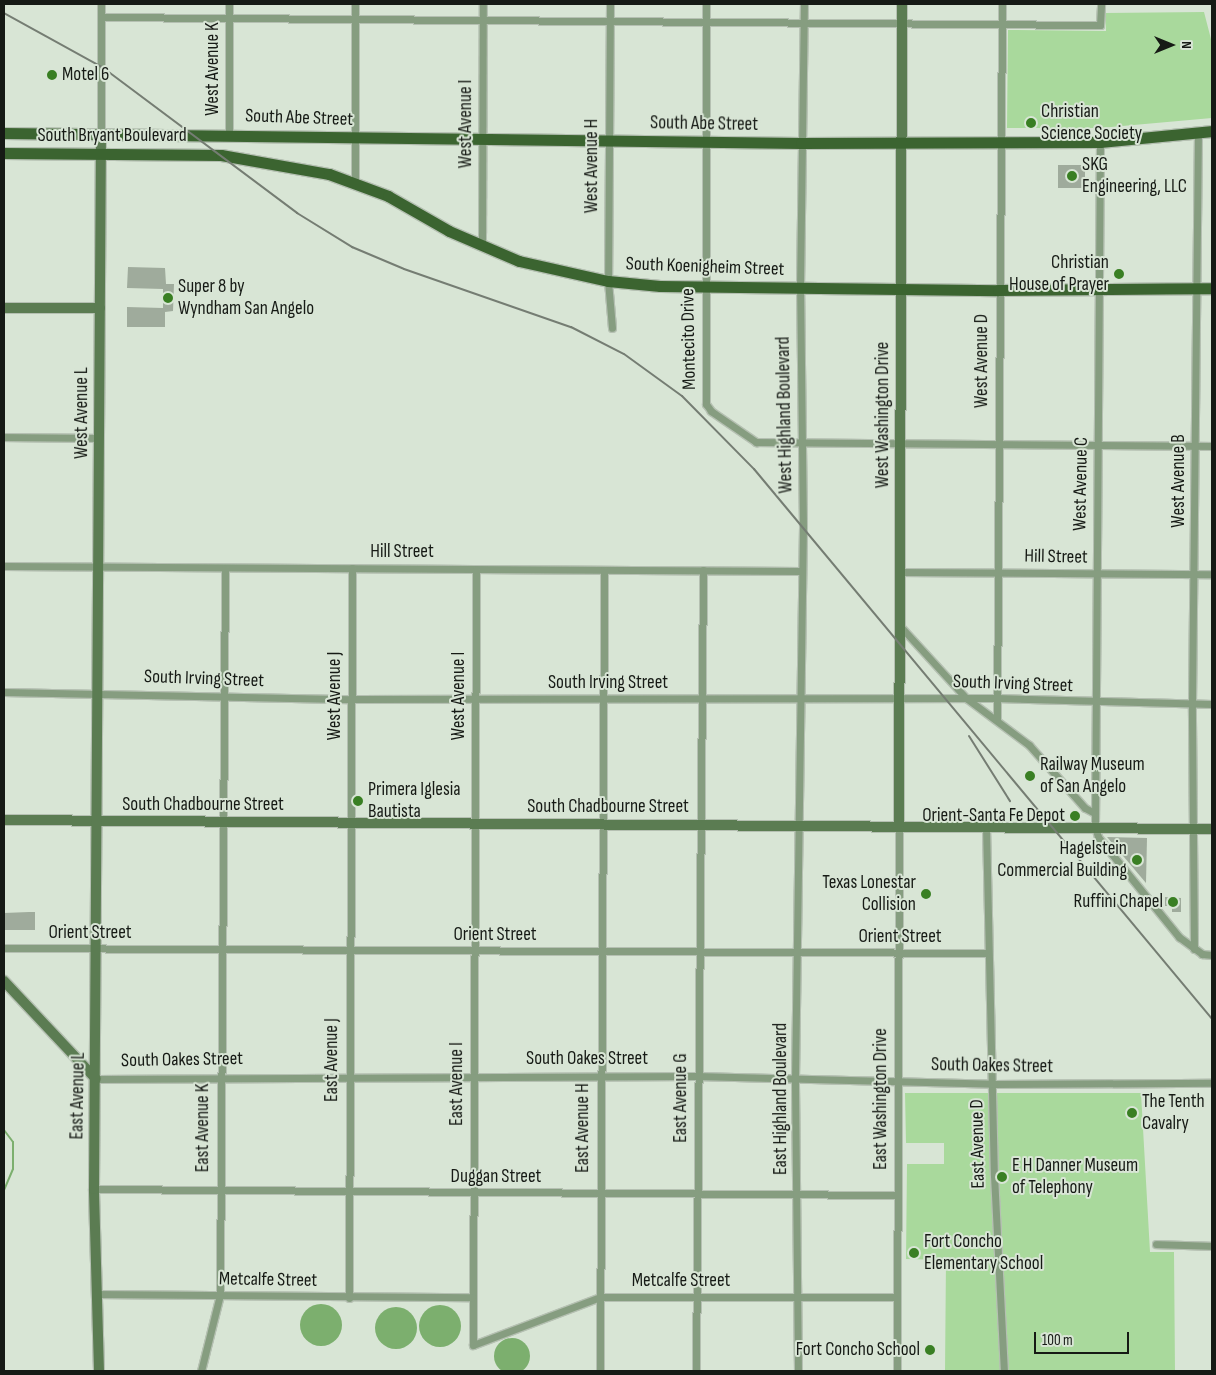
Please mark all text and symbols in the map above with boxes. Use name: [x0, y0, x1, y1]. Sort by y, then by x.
north arrow: [1146, 20, 1196, 70]
street label: West Avenue K: [202, 22, 224, 116]
text: N: [1178, 41, 1195, 49]
place label: Motel 6: [62, 64, 109, 86]
marker: Motel 6: [46, 69, 58, 81]
street label: West Avenue I: [455, 80, 477, 168]
place label: Christian Science Society: [1041, 101, 1142, 145]
street label: South Abe Street: [245, 105, 353, 131]
street label: South Abe Street: [650, 112, 758, 136]
marker: Christian Science Society: [1025, 117, 1037, 129]
street label: West Avenue H: [581, 119, 603, 213]
street label: South Bryant Boulevard: [37, 125, 187, 147]
place label: SKG Engineering, LLC: [1082, 154, 1187, 198]
marker: SKG Engineering, LLC: [1066, 170, 1078, 182]
place label: Christian House of Prayer: [1009, 252, 1109, 296]
street label: South Koenigheim Street: [625, 253, 785, 281]
marker: Christian House of Prayer: [1113, 268, 1125, 280]
place label: Super 8 by Wyndham San Angelo: [178, 276, 314, 320]
street label: Montecito Drive: [677, 288, 701, 390]
marker: Super 8 by Wyndham San Angelo: [162, 292, 174, 304]
street label: West Avenue D: [971, 314, 993, 408]
street label: West Highland Boulevard: [772, 336, 798, 494]
street label: West Washington Drive: [872, 342, 894, 488]
street label: West Avenue L: [71, 367, 93, 459]
street label: West Avenue B: [1168, 434, 1190, 528]
street label: West Avenue C: [1069, 437, 1093, 531]
street label: Hill Street: [370, 541, 434, 563]
street label: Hill Street: [1024, 545, 1088, 569]
street label: West Avenue J: [324, 652, 346, 740]
street label: West Avenue I: [448, 652, 470, 740]
street label: South Irving Street: [144, 666, 264, 692]
street label: South Irving Street: [953, 671, 1073, 697]
street label: South Irving Street: [548, 672, 668, 694]
place label: Railway Museum of San Angelo: [1040, 754, 1145, 798]
marker: Railway Museum of San Angelo: [1024, 770, 1036, 782]
place label: Primera Iglesia Bautista: [368, 779, 461, 823]
street label: South Chadbourne Street: [122, 794, 284, 816]
marker: Primera Iglesia Bautista: [352, 795, 364, 807]
street label: South Chadbourne Street: [527, 796, 689, 818]
place label: Orient-Santa Fe Depot: [922, 805, 1065, 827]
marker: Orient-Santa Fe Depot: [1069, 810, 1081, 822]
place label: Hagelstein Commercial Building: [997, 838, 1127, 882]
marker: Hagelstein Commercial Building: [1131, 854, 1143, 866]
place label: Texas Lonestar Collision: [822, 872, 916, 916]
marker: Texas Lonestar Collision: [920, 888, 932, 900]
place label: Ruffini Chapel: [1073, 891, 1163, 913]
marker: Ruffini Chapel: [1167, 896, 1179, 908]
street label: Orient Street: [48, 922, 132, 944]
street label: Orient Street: [453, 924, 537, 946]
street label: Orient Street: [858, 926, 942, 948]
street label: East Avenue J: [321, 1018, 343, 1102]
street label: East Highland Boulevard: [770, 1023, 792, 1175]
street label: East Washington Drive: [870, 1028, 892, 1170]
street label: East Avenue I: [446, 1042, 468, 1126]
street label: South Oakes Street: [121, 1048, 243, 1072]
street label: South Oakes Street: [526, 1048, 648, 1070]
street label: East Avenue L: [66, 1052, 90, 1140]
street label: East Avenue G: [670, 1053, 692, 1143]
street label: South Oakes Street: [931, 1054, 1053, 1078]
street label: East Avenue H: [572, 1083, 594, 1173]
street label: East Avenue K: [192, 1084, 214, 1172]
place label: The Tenth Cavalry: [1142, 1091, 1205, 1135]
street label: East Avenue D: [966, 1099, 990, 1189]
marker: The Tenth Cavalry: [1126, 1107, 1138, 1119]
place label: E H Danner Museum of Telephony: [1012, 1155, 1138, 1199]
street label: Duggan Street: [451, 1166, 541, 1188]
marker: E H Danner Museum of Telephony: [996, 1171, 1008, 1183]
place label: Fort Concho Elementary School: [924, 1231, 1043, 1275]
marker: Fort Concho Elementary School: [908, 1247, 920, 1259]
street label: Metcalfe Street: [219, 1268, 317, 1292]
street label: Metcalfe Street: [632, 1270, 730, 1292]
scale bar: [1036, 1322, 1131, 1354]
text: 100 m: [1042, 1331, 1073, 1350]
place label: Fort Concho School: [796, 1339, 920, 1361]
marker: Fort Concho School: [924, 1344, 936, 1356]

